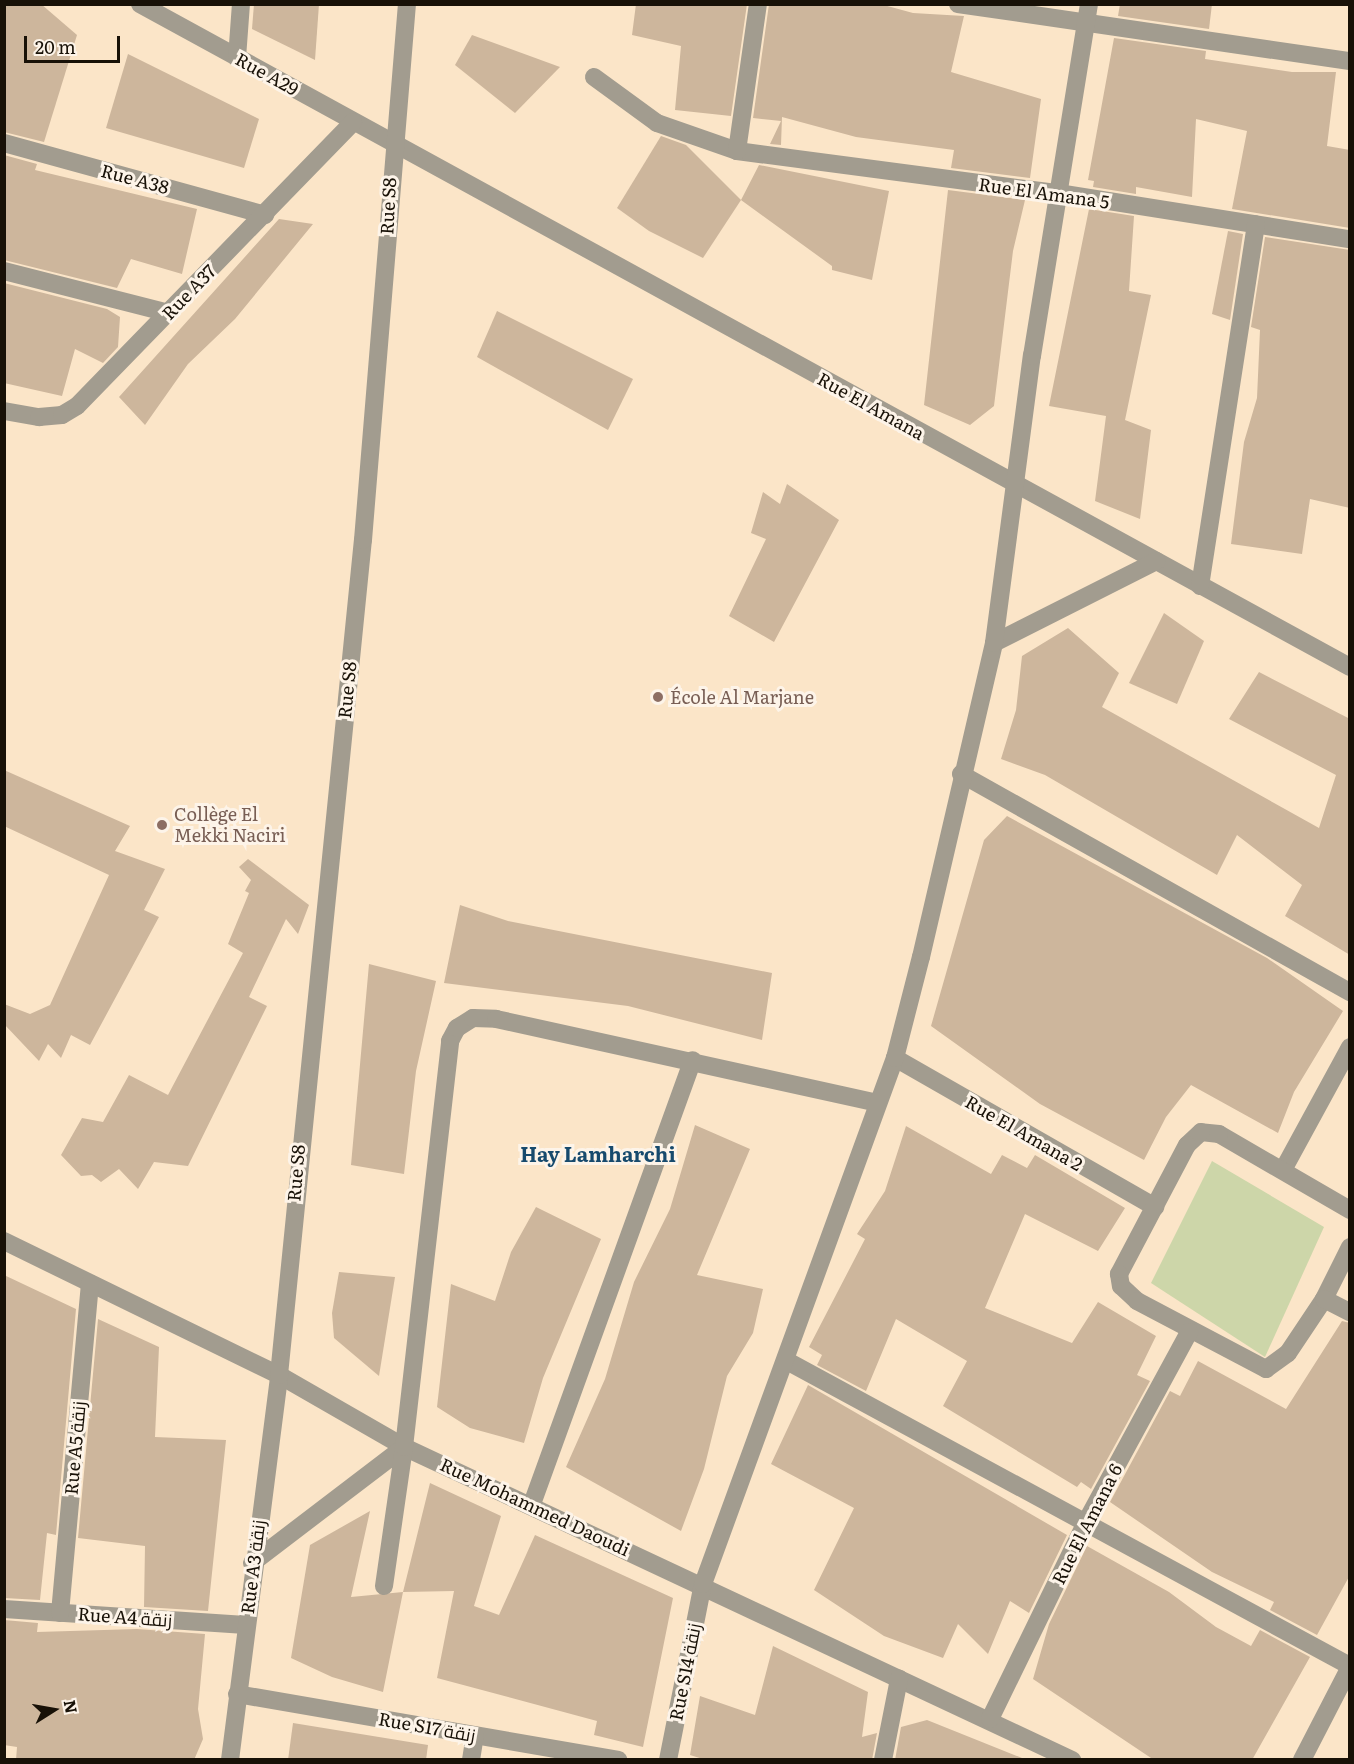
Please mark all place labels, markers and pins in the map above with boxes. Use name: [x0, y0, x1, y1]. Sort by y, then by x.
place label: École Al Marjane: [670, 686, 814, 708]
marker: École Al Marjane: [651, 690, 665, 704]
place label: Collège El Mekki Naciri: [174, 804, 285, 846]
marker: Collège El Mekki Naciri: [155, 818, 169, 832]

